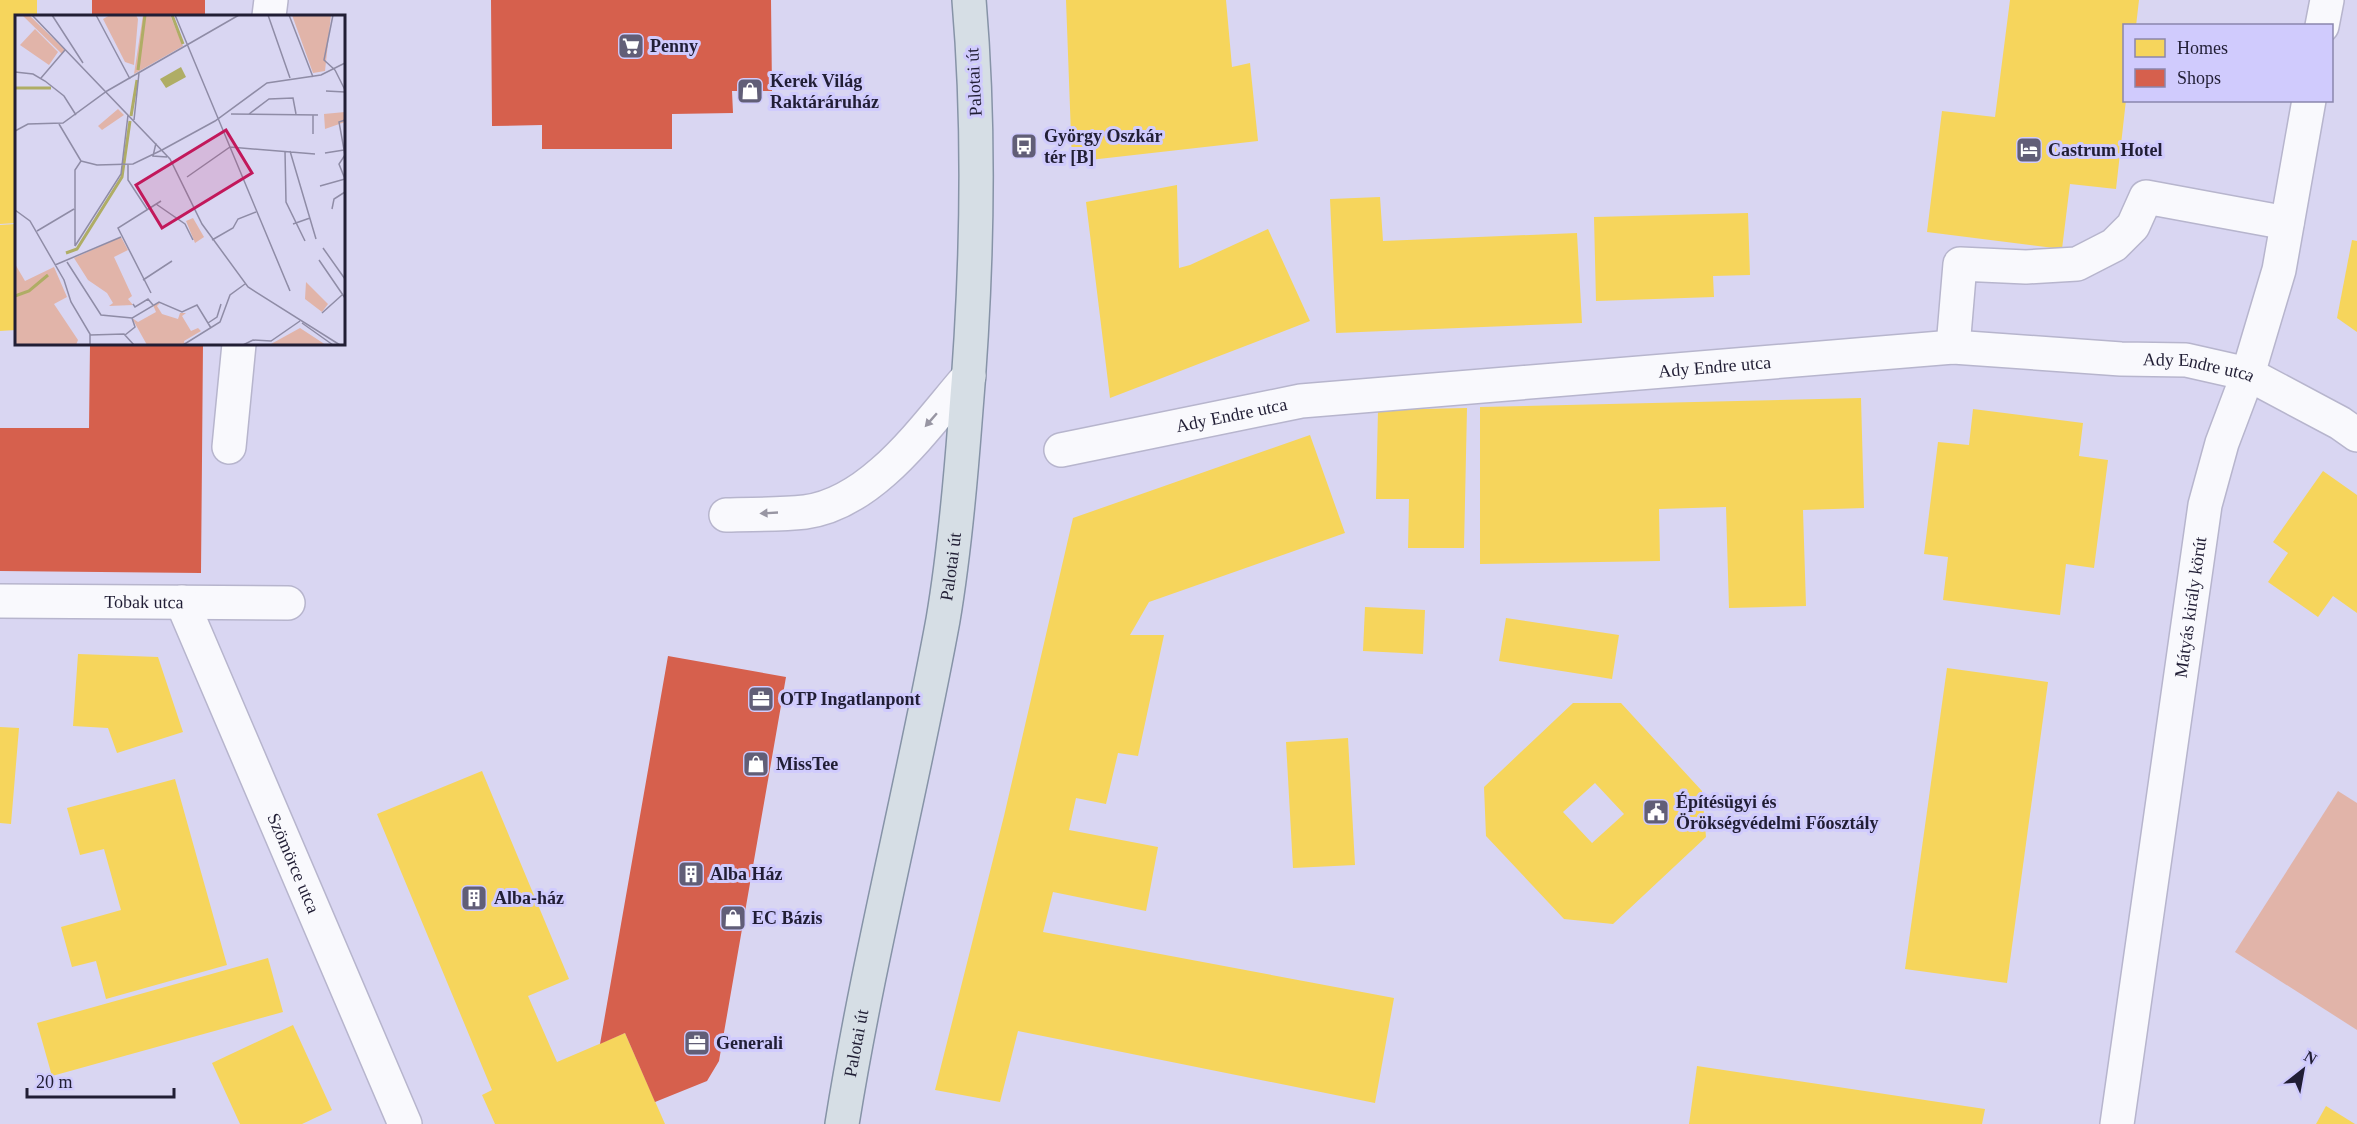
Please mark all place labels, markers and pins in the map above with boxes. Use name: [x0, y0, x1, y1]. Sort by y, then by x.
supermarket icon: Penny: [616, 31, 646, 61]
place label: Penny: [650, 36, 698, 56]
place label: Kerek Világ Raktáráruház: [770, 71, 879, 112]
shop icon: Kerek Világ Raktáráruház: [735, 76, 765, 106]
place label: György Oszkár tér [B]: [1044, 126, 1163, 167]
bus stop icon: György Oszkár tér [B]: [1009, 131, 1039, 161]
hotel icon: Castrum Hotel: [2014, 135, 2044, 165]
place label: Castrum Hotel: [2048, 140, 2162, 160]
office icon: OTP Ingatlanpont: [746, 684, 776, 714]
place label: OTP Ingatlanpont: [780, 689, 921, 709]
shop icon: MissTee: [741, 749, 771, 779]
place label: MissTee: [776, 754, 838, 774]
place label: Építésügyi és Örökségvédelmi Főosztály: [1676, 791, 1878, 833]
public building icon: Építésügyi és Örökségvédelmi Főosztály: [1641, 797, 1671, 827]
building icon: Alba Ház: [676, 859, 706, 889]
place label: Alba Ház: [710, 864, 783, 884]
building icon: Alba-ház: [459, 883, 489, 913]
place label: Alba-ház: [494, 888, 564, 908]
shop icon: EC Bázis: [718, 903, 748, 933]
place label: EC Bázis: [752, 908, 823, 928]
office icon: Generali: [682, 1028, 712, 1058]
place label: Generali: [716, 1033, 783, 1053]

